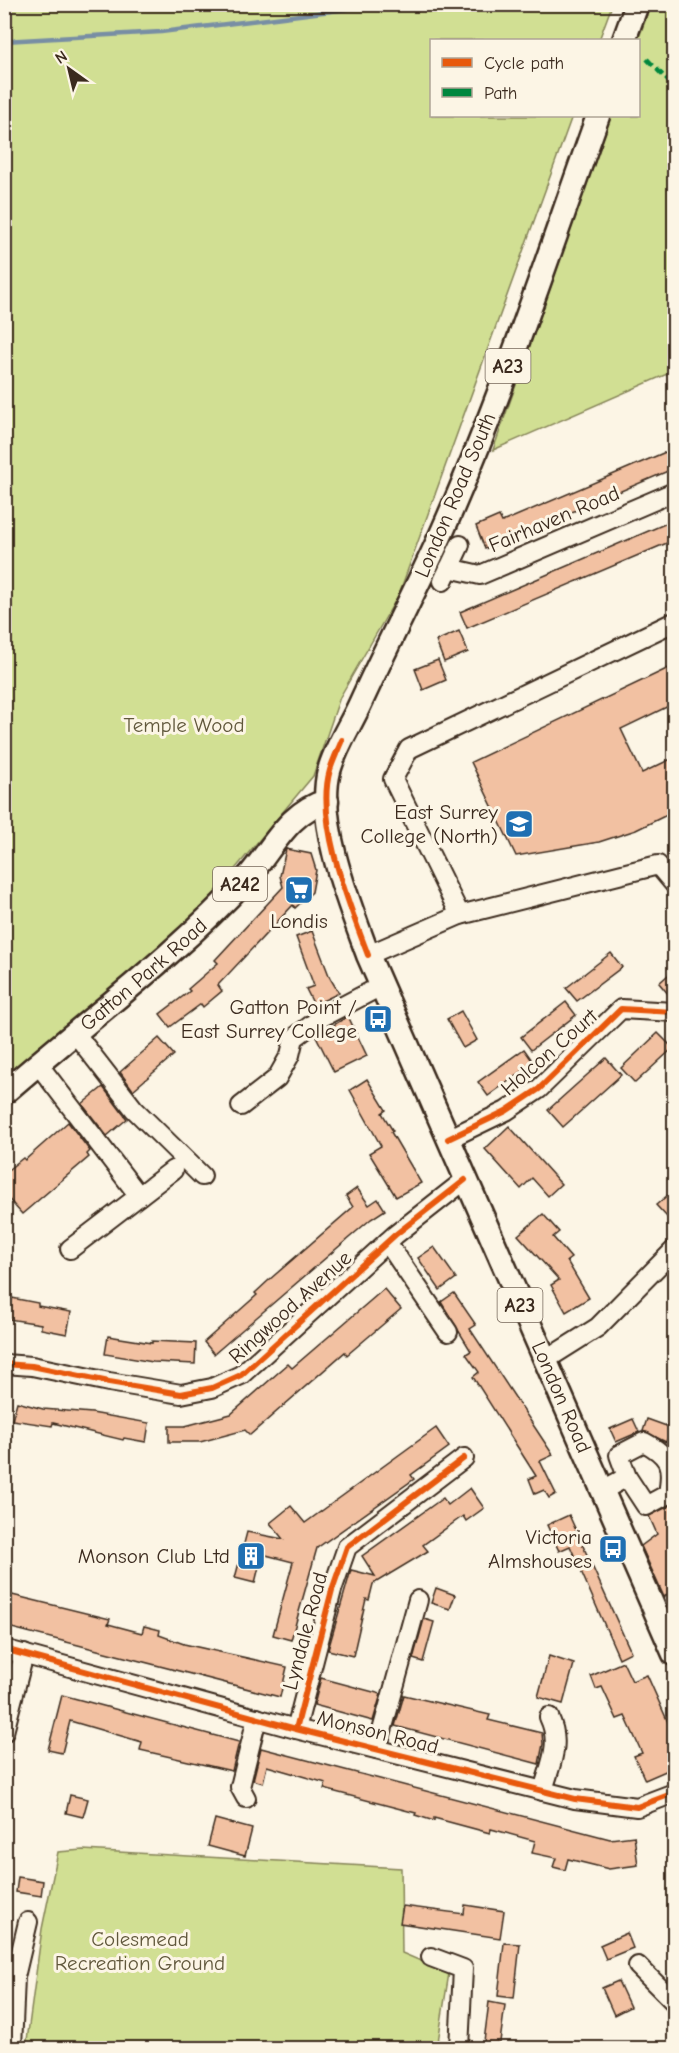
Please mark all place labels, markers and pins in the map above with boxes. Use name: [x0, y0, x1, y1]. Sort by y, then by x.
place label: East Surrey College (North): [361, 800, 499, 848]
school or university icon: East Surrey College (North): [503, 808, 535, 840]
supermarket icon: Londis: [283, 874, 315, 906]
place label: Londis: [270, 909, 328, 933]
place label: Gatton Point / East Surrey College: [181, 995, 357, 1043]
bus stop icon: Gatton Point / East Surrey College: [362, 1003, 394, 1035]
place label: Victoria Almshouses: [488, 1525, 592, 1573]
bus stop icon: Victoria Almshouses: [597, 1533, 629, 1565]
building icon: Monson Club Ltd: [235, 1540, 267, 1572]
place label: Monson Club Ltd: [78, 1544, 230, 1568]

